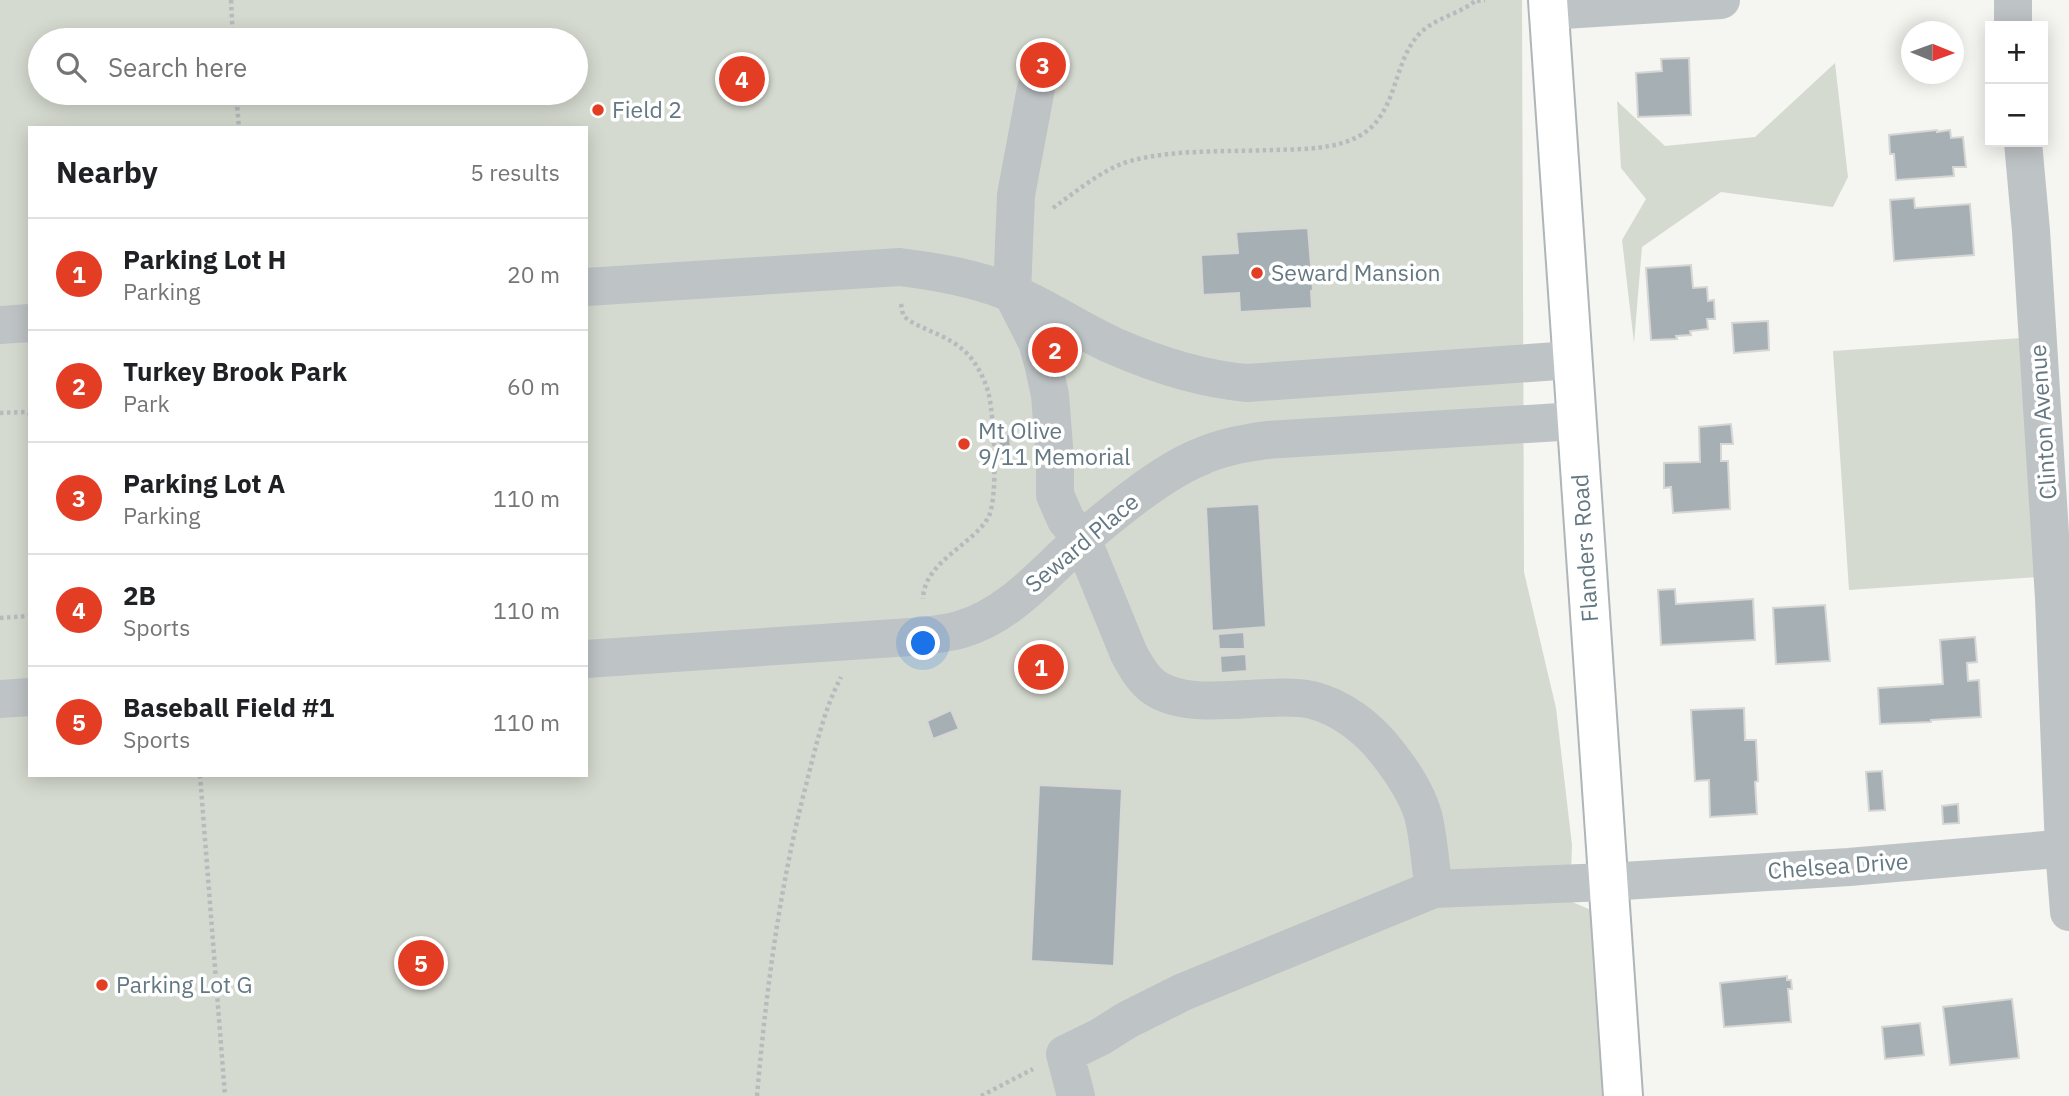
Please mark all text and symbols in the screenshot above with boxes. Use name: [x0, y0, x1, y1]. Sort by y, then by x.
north arrow: [1901, 21, 1964, 84]
map controls: [1985, 21, 2048, 147]
button: +: [1985, 21, 2048, 84]
search box: [28, 28, 588, 105]
pin: 3: [1020, 39, 1066, 91]
icon: search: [52, 48, 90, 86]
text: Search here: [108, 50, 247, 84]
pin: 4: [719, 53, 765, 105]
button: −: [1985, 84, 2048, 147]
place label: Field 2: [612, 94, 682, 124]
marker: Field 2: [590, 102, 606, 118]
text: Nearby: [56, 152, 158, 191]
text: 5 results: [470, 157, 560, 187]
text: Parking Lot H: [123, 242, 286, 276]
place label: Seward Mansion: [1271, 257, 1441, 287]
text: 1: [72, 259, 86, 289]
text: 20 m: [507, 259, 560, 289]
marker: Seward Mansion: [1249, 265, 1265, 281]
text: Parking: [123, 276, 201, 306]
pin: 2: [1032, 324, 1078, 376]
street label: Clinton Avenue: [2022, 343, 2062, 501]
text: Turkey Brook Park: [123, 354, 347, 388]
text: 2: [72, 371, 86, 401]
text: 60 m: [507, 371, 560, 401]
text: Park: [123, 388, 170, 418]
place label: Mt Olive 9/11 Memorial: [978, 415, 1131, 471]
marker: Mt Olive 9/11 Memorial: [956, 436, 972, 452]
text: Parking Lot A: [123, 466, 285, 500]
street label: Flanders Road: [1564, 473, 1604, 623]
text: 3: [72, 483, 86, 513]
text: 110 m: [493, 483, 560, 513]
street label: Seward Place: [1018, 486, 1144, 598]
text: Parking: [123, 500, 201, 530]
text: 2B: [123, 578, 156, 612]
text: 4: [72, 595, 86, 625]
text: 110 m: [493, 595, 560, 625]
text: Sports: [123, 612, 190, 642]
your location: [906, 626, 940, 660]
pin: 1: [1018, 641, 1064, 693]
text: Baseball Field #1: [123, 690, 334, 724]
text: 5: [72, 707, 86, 737]
text: 110 m: [493, 707, 560, 737]
text: Sports: [123, 724, 190, 754]
street label: Chelsea Drive: [1766, 845, 1909, 885]
pin: 5: [398, 937, 444, 989]
place label: Parking Lot G: [116, 969, 253, 999]
marker: Parking Lot G: [94, 977, 110, 993]

